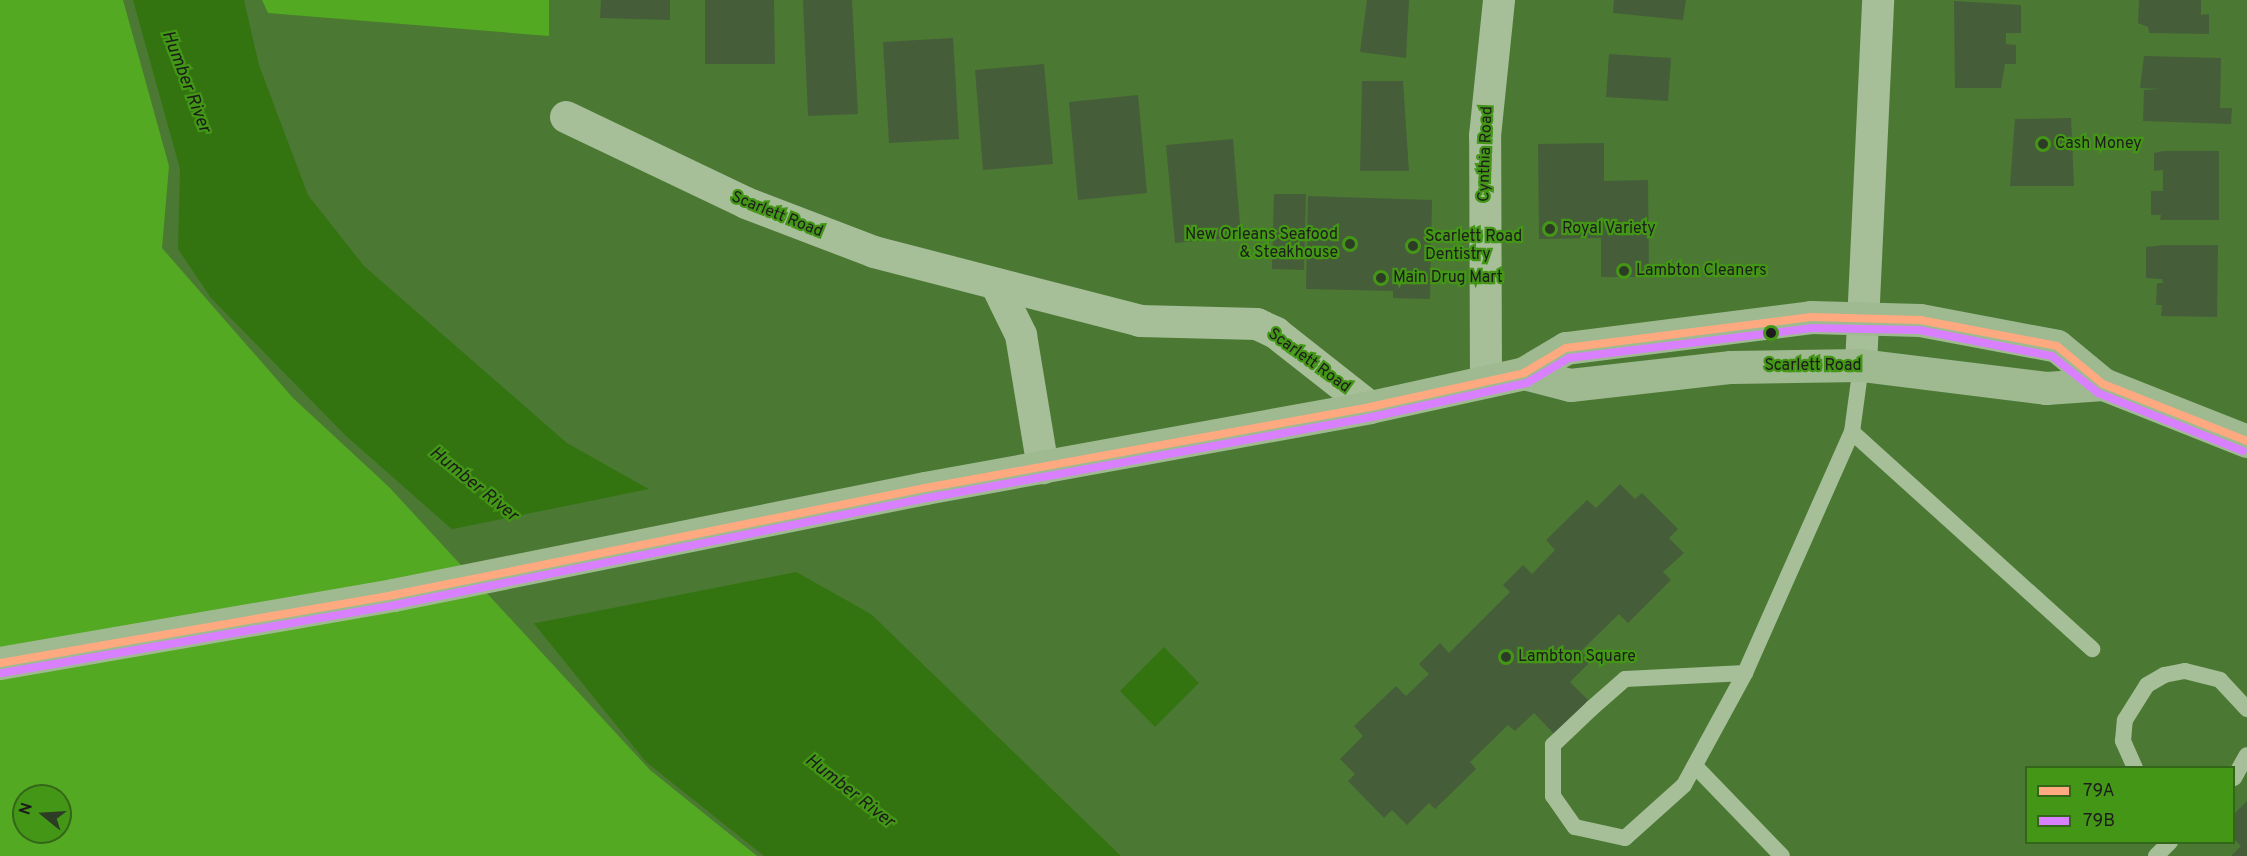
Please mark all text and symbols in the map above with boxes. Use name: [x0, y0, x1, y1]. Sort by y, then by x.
water label: Humber River: [156, 28, 214, 136]
street label: Cynthia Road: [1475, 106, 1497, 202]
place label: Cash Money: [2055, 134, 2142, 154]
marker: Cash Money: [2036, 137, 2050, 151]
street label: Scarlett Road: [728, 188, 826, 242]
place label: Royal Variety: [1562, 219, 1656, 239]
marker: Royal Variety: [1543, 222, 1557, 236]
place label: New Orleans Seafood & Steakhouse: [1185, 225, 1338, 263]
place label: Scarlett Road Dentistry: [1425, 227, 1522, 265]
marker: New Orleans Seafood & Steakhouse: [1343, 237, 1357, 251]
marker: Scarlett Road Dentistry: [1406, 239, 1420, 253]
place label: Lambton Cleaners: [1636, 261, 1767, 281]
marker: Lambton Cleaners: [1617, 264, 1631, 278]
place label: Main Drug Mart: [1393, 268, 1503, 288]
marker: Main Drug Mart: [1374, 271, 1388, 285]
street label: Scarlett Road: [1264, 325, 1354, 397]
unlabelled marker: [1765, 327, 1777, 339]
street label: Scarlett Road: [1764, 356, 1862, 376]
water label: Humber River: [424, 443, 522, 527]
place label: Lambton Square: [1518, 647, 1636, 667]
marker: Lambton Square: [1499, 650, 1513, 664]
water label: Humber River: [800, 750, 898, 834]
legend: [2025, 766, 2235, 844]
text: 79A: [2083, 780, 2115, 803]
north arrow: [12, 784, 72, 844]
text: N: [15, 800, 38, 818]
text: 79B: [2083, 810, 2115, 833]

